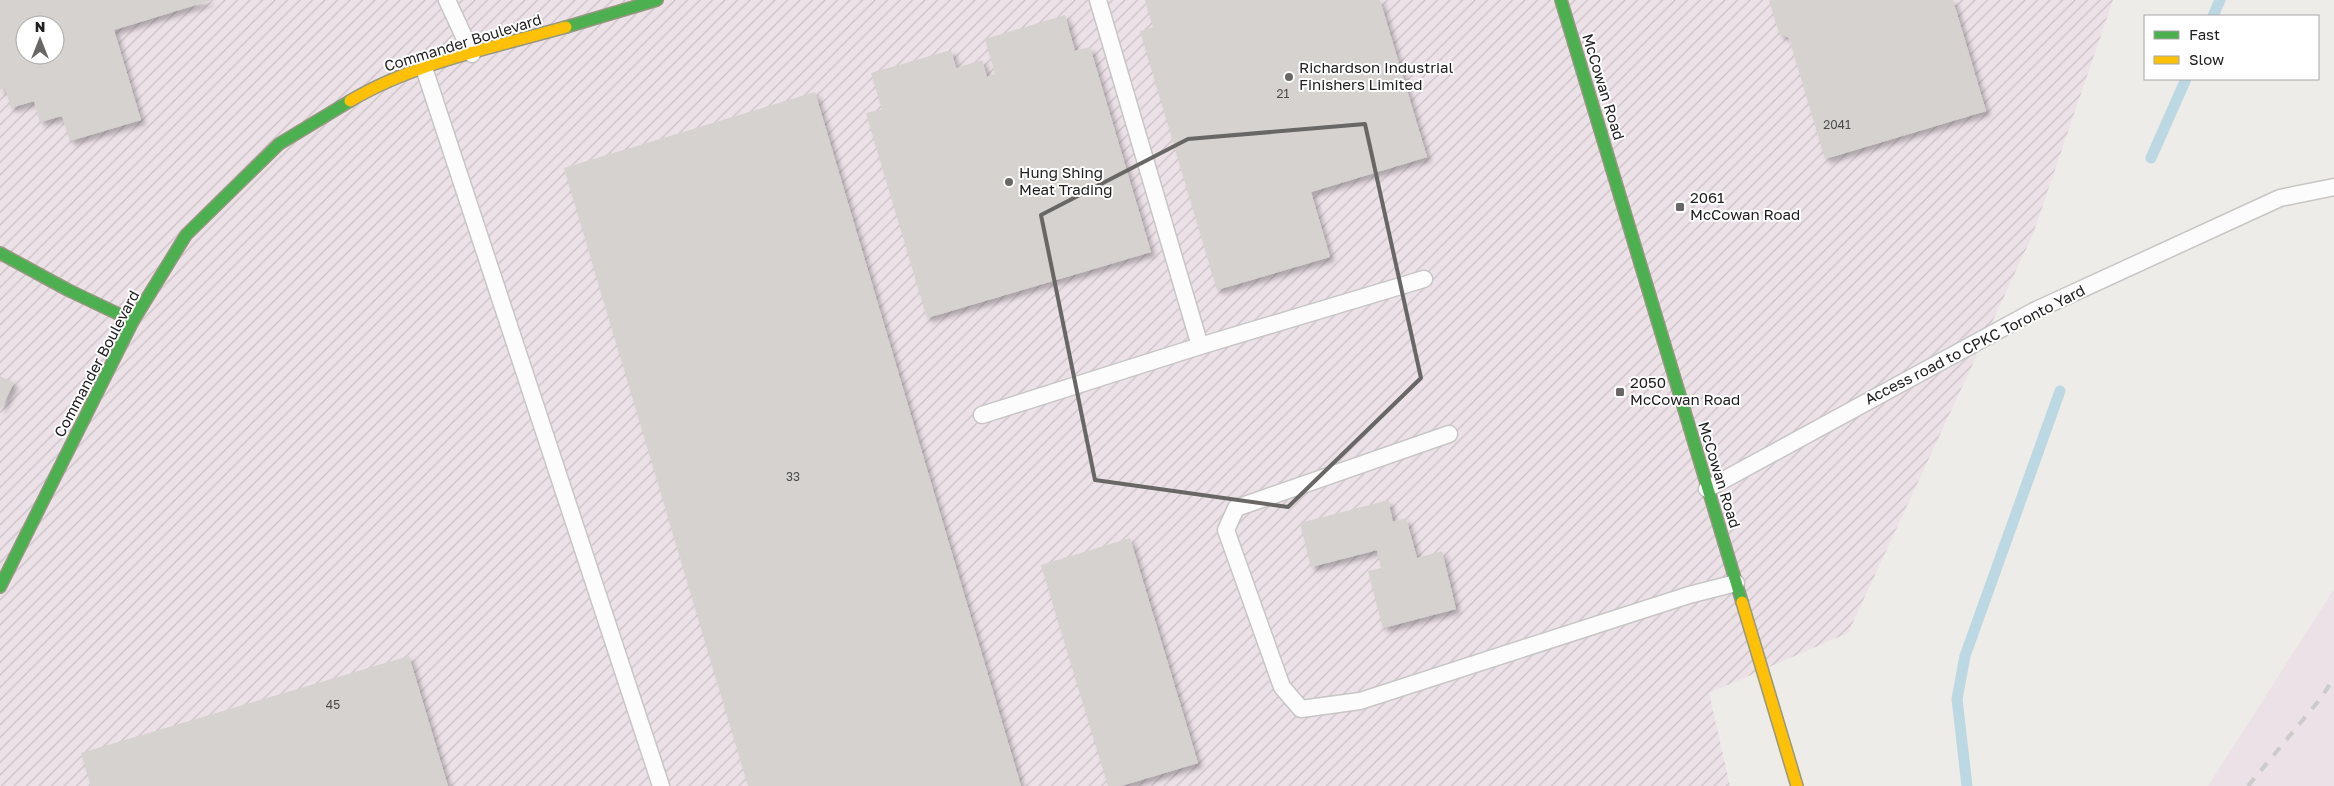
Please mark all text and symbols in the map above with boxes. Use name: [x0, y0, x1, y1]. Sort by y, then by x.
street label: Commander Boulevard: [382, 10, 544, 75]
north arrow: [15, 15, 65, 65]
legend: [2144, 15, 2319, 80]
text: N: [35, 18, 45, 35]
text: Fast: [2189, 25, 2220, 43]
street label: McCowan Road: [1579, 31, 1629, 142]
text: Slow: [2189, 50, 2224, 68]
place label: Richardson Industrial Finishers Limited: [1299, 58, 1453, 93]
marker: Richardson Industrial Finishers Limited: [1283, 71, 1295, 83]
house number: 21: [1277, 86, 1290, 101]
house number: 2041: [1823, 117, 1851, 132]
place label: Hung Shing Meat Trading: [1019, 163, 1113, 198]
marker: Hung Shing Meat Trading: [1003, 176, 1015, 188]
place label: 2061 McCowan Road: [1690, 188, 1800, 223]
marker: 2061 McCowan Road: [1674, 201, 1686, 213]
street label: Access road to CPKC Toronto Yard: [1861, 281, 2088, 408]
street label: Commander Boulevard: [50, 287, 142, 440]
place label: 2050 McCowan Road: [1630, 373, 1740, 408]
marker: 2050 McCowan Road: [1614, 386, 1626, 398]
street label: McCowan Road: [1695, 419, 1745, 530]
house number: 33: [786, 469, 800, 484]
house number: 45: [326, 697, 340, 712]

